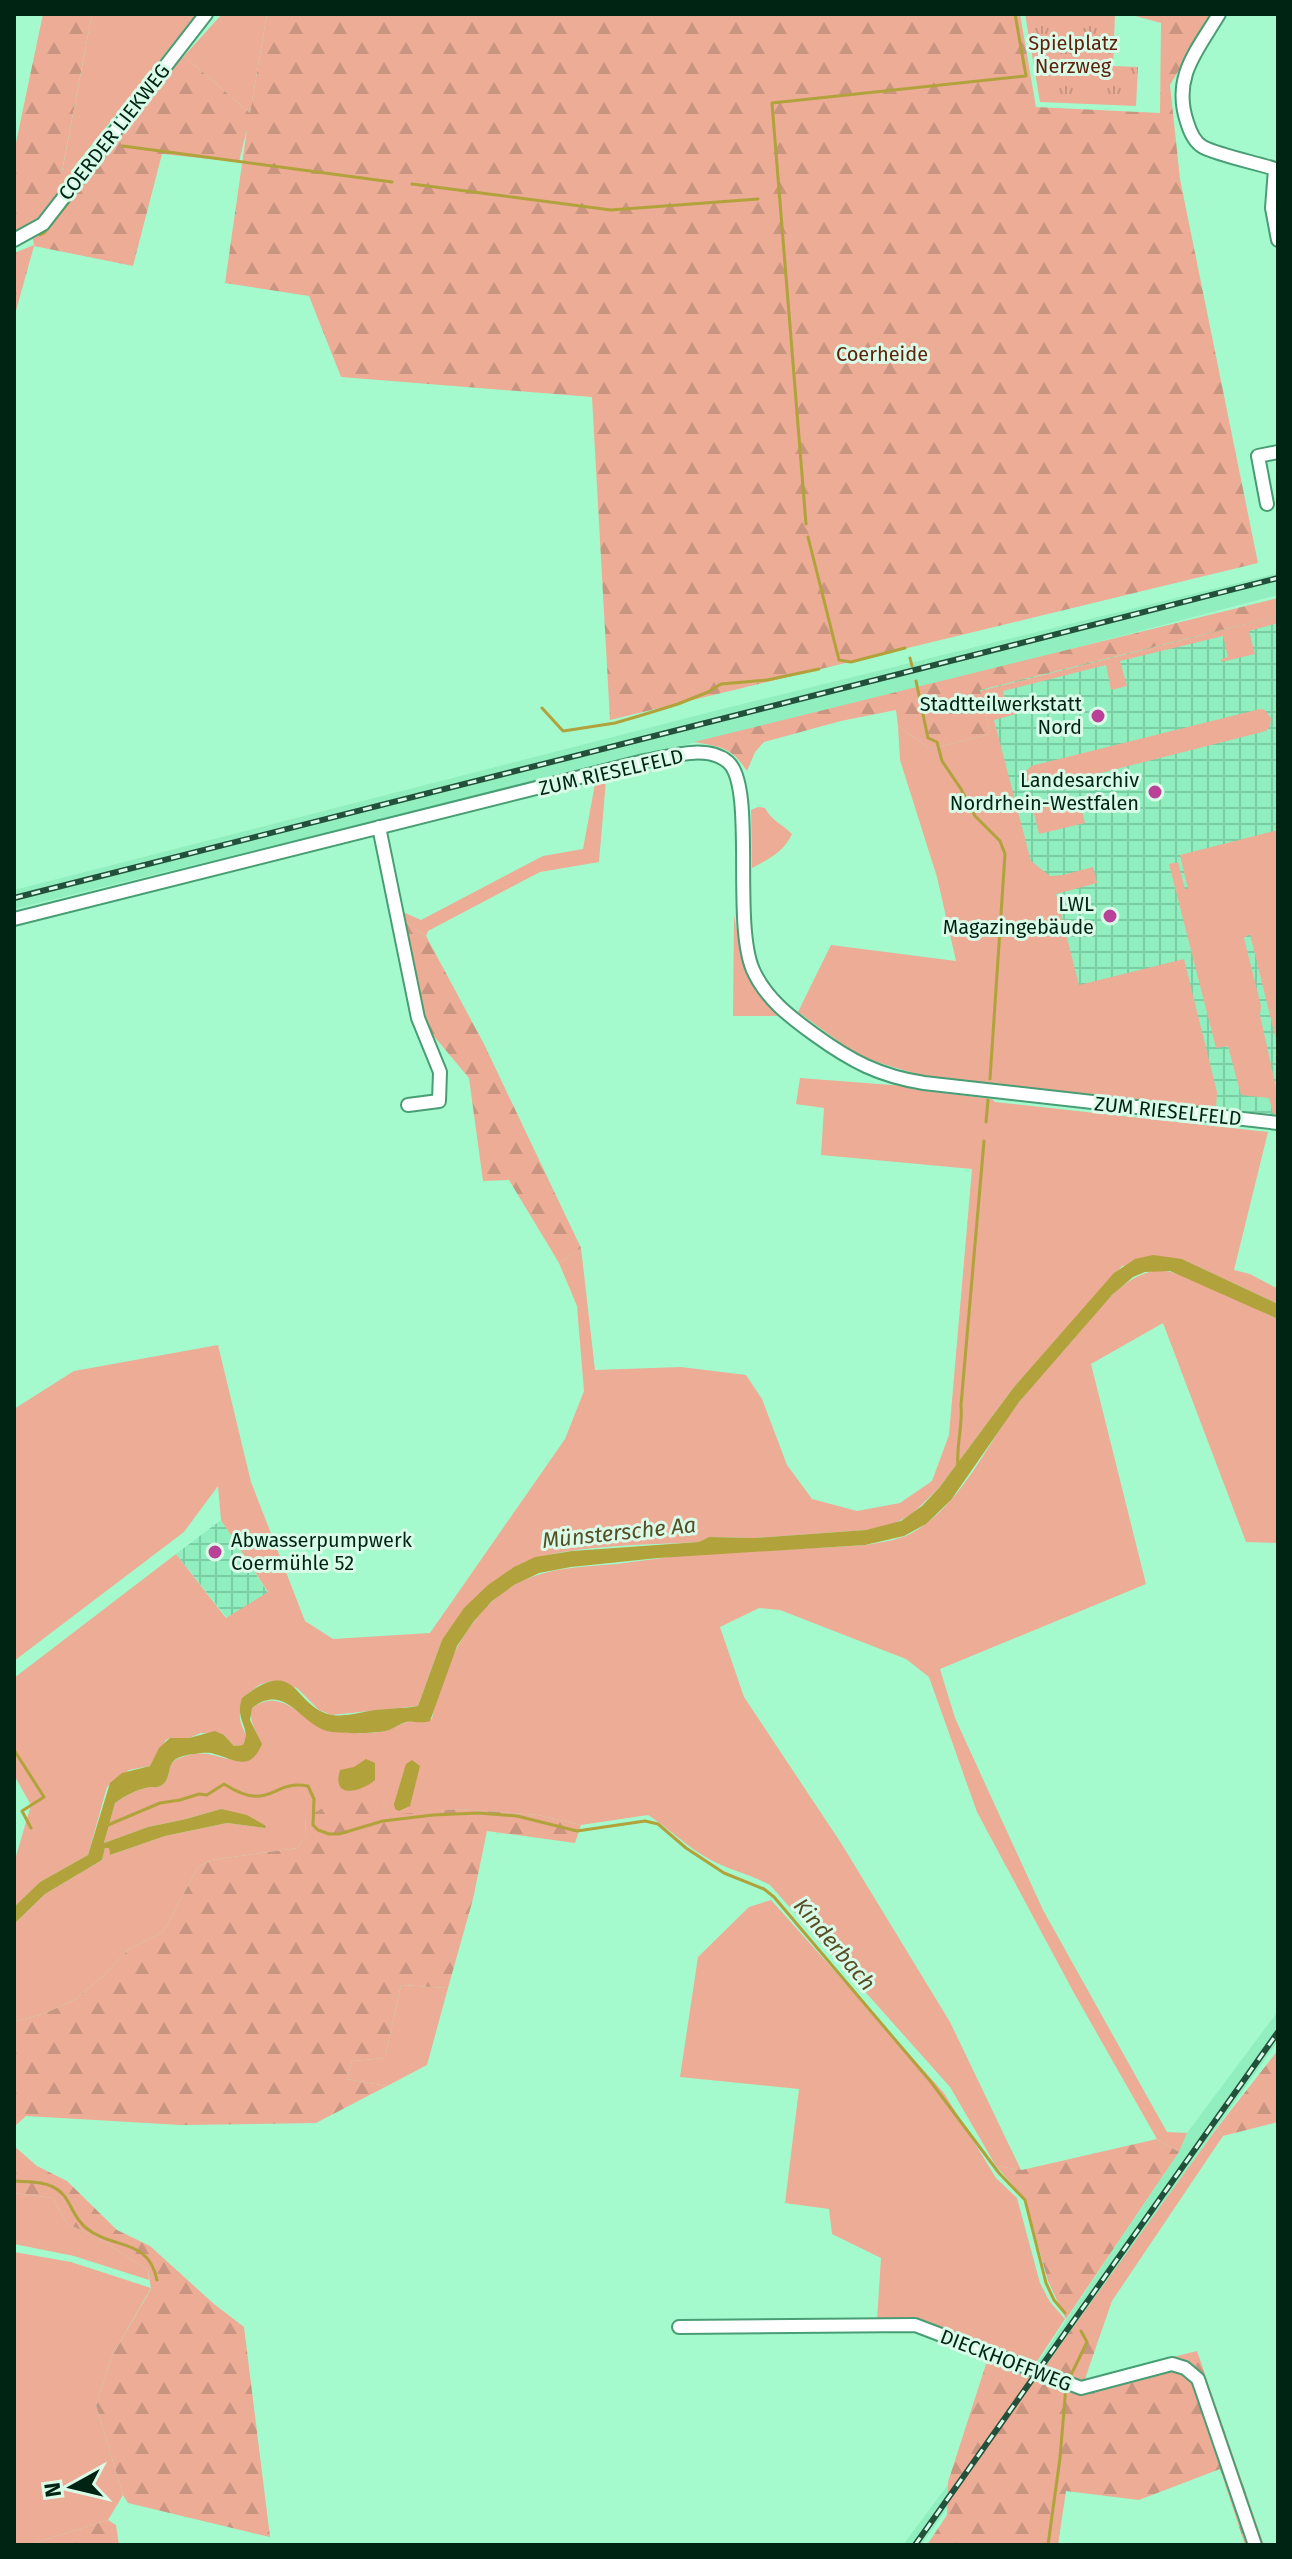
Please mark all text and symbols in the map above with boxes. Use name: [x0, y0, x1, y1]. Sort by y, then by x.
park label: Spielplatz Nerzweg: [1028, 31, 1118, 78]
street label: COERDER LIEKWEG: [53, 59, 175, 205]
park label: Coerheide: [836, 342, 928, 366]
place label: Stadtteilwerkstatt Nord: [920, 692, 1083, 739]
marker: Stadtteilwerkstatt Nord: [1089, 707, 1107, 725]
street label: ZUM RIESELFELD: [536, 744, 686, 800]
place label: Landesarchiv Nordrhein-Westfalen: [950, 768, 1139, 815]
marker: Landesarchiv Nordrhein-Westfalen: [1146, 783, 1164, 801]
place label: LWL Magazingebäude: [943, 892, 1094, 939]
marker: LWL Magazingebäude: [1101, 907, 1119, 925]
street label: ZUM RIESELFELD: [1093, 1091, 1243, 1131]
water label: Münstersche Aa: [541, 1511, 697, 1554]
place label: Abwasserpumpwerk Coermühle 52: [231, 1528, 413, 1575]
marker: Abwasserpumpwerk Coermühle 52: [206, 1543, 224, 1561]
water label: Kinderbach: [788, 1892, 881, 1996]
street label: DIECKHOFFWEG: [937, 2324, 1075, 2396]
north arrow: [32, 2447, 112, 2527]
text: N: [38, 2481, 67, 2499]

